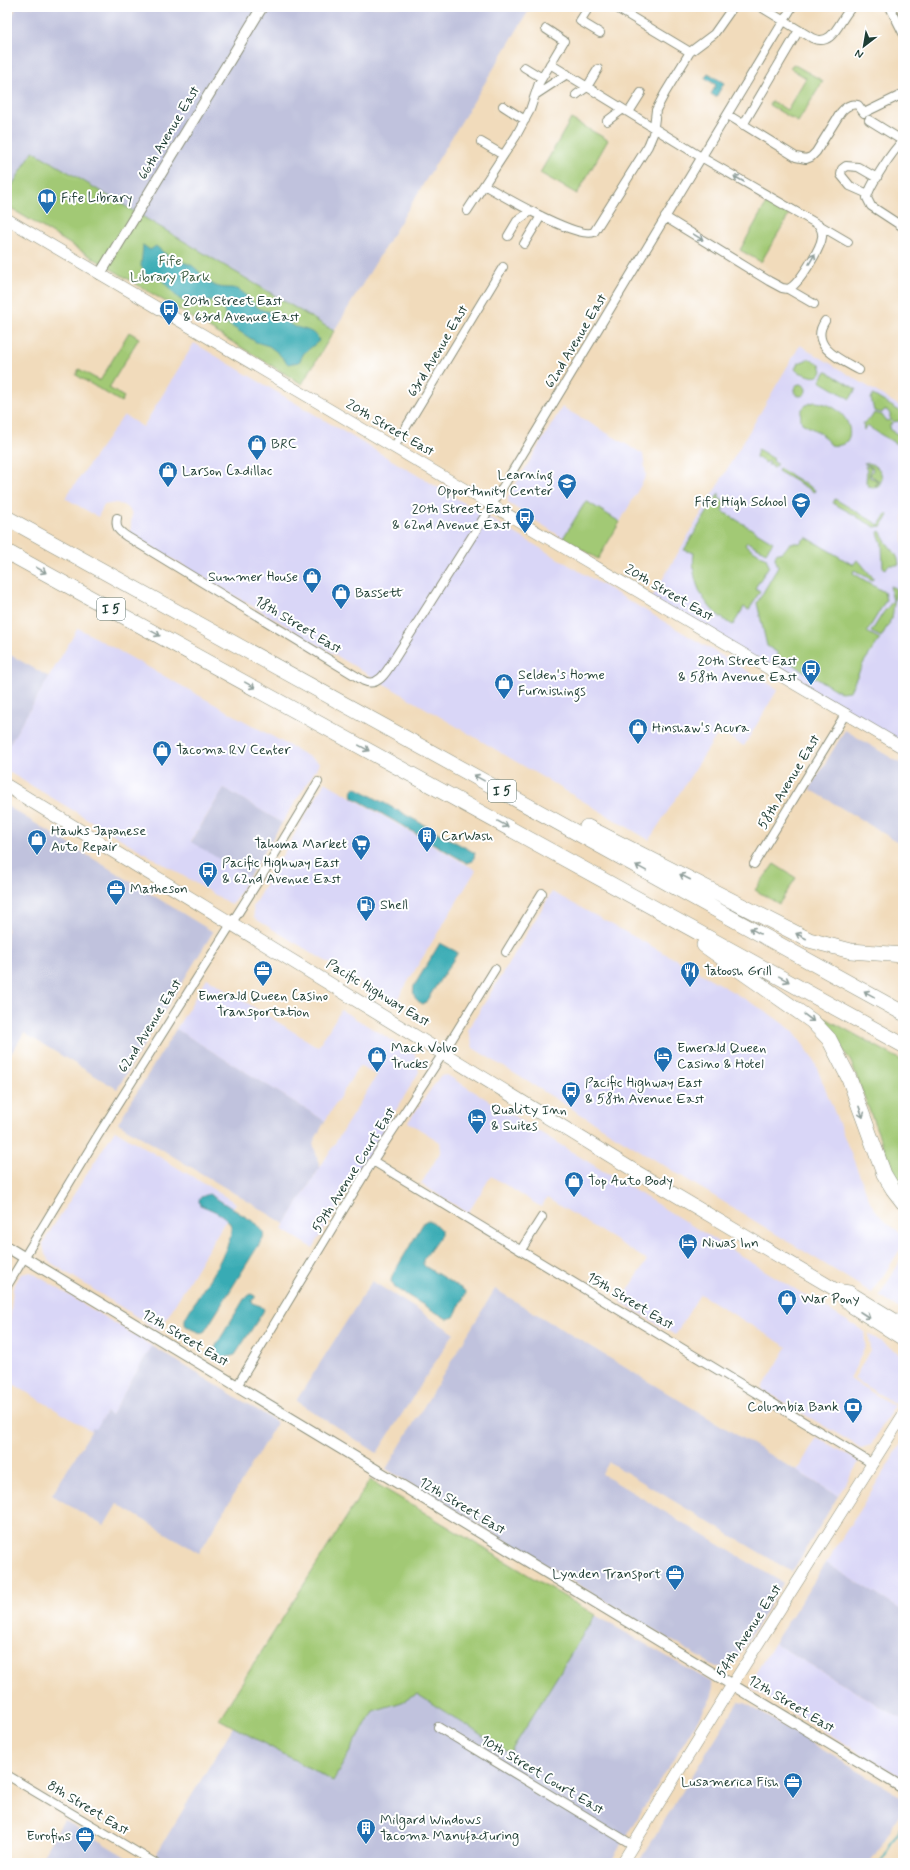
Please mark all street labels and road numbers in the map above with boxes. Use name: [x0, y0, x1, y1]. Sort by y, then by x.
street label: 66th Avenue East: [134, 83, 204, 183]
street label: 62nd Avenue East: [541, 290, 611, 392]
street label: 63rd Avenue East: [403, 301, 473, 400]
street label: 20th Street East: [343, 395, 438, 461]
street label: 20th Street East: [622, 560, 717, 626]
street label: 18th Street East: [251, 592, 345, 658]
road number: I 5: [97, 598, 125, 620]
street label: 58th Avenue East: [754, 731, 825, 833]
road number: I 5: [488, 780, 516, 802]
street label: Pacific Highway East: [323, 955, 433, 1032]
street label: 62nd Avenue East: [114, 975, 186, 1076]
street label: 59th Avenue Court East: [308, 1104, 400, 1236]
street label: 15th Street East: [583, 1268, 677, 1334]
street label: 12th Street East: [138, 1305, 232, 1371]
street label: 12th Street East: [415, 1473, 509, 1539]
street label: 54th Avenue East: [712, 1580, 786, 1681]
street label: 12th Street East: [744, 1671, 838, 1737]
street label: 10th Street Court East: [477, 1731, 607, 1819]
street label: 8th Street East: [44, 1777, 132, 1840]

